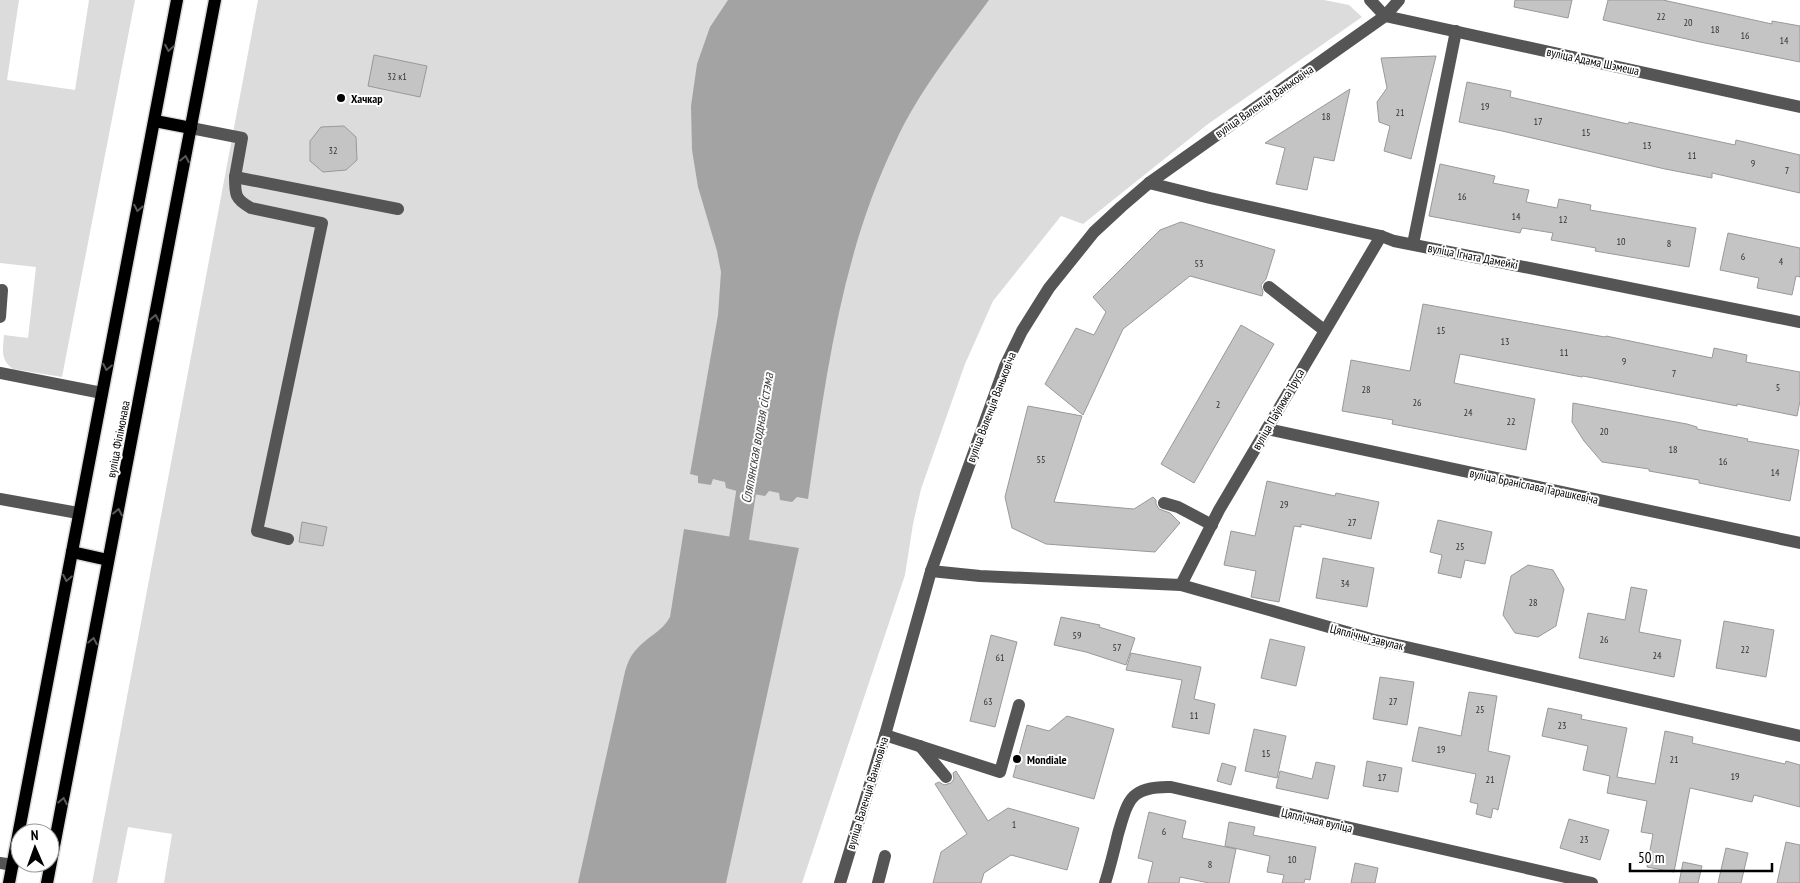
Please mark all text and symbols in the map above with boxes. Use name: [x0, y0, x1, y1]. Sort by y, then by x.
house number: 22: [1657, 10, 1666, 23]
house number: 20: [1684, 16, 1693, 29]
house number: 18: [1711, 23, 1720, 36]
house number: 16: [1741, 29, 1750, 42]
house number: 14: [1780, 34, 1789, 47]
one-way arrow: [164, 44, 174, 52]
street label: вуліца Адама Шэмеша: [1545, 44, 1641, 78]
street label: вуліца Валенція Ваньковіча: [1212, 61, 1316, 141]
house number: 32 к1: [387, 70, 407, 83]
place label: Хачкар: [351, 91, 383, 106]
marker: Хачкар: [335, 92, 347, 104]
house number: 19: [1481, 100, 1490, 113]
house number: 21: [1396, 106, 1405, 119]
house number: 18: [1322, 110, 1331, 123]
house number: 17: [1534, 115, 1543, 128]
house number: 15: [1582, 126, 1591, 139]
house number: 13: [1643, 139, 1652, 152]
house number: 32: [329, 144, 338, 157]
house number: 11: [1688, 149, 1697, 162]
one-way arrow: [179, 154, 190, 163]
house number: 9: [1751, 157, 1755, 170]
house number: 7: [1785, 164, 1789, 177]
house number: 16: [1458, 190, 1467, 203]
one-way arrow: [134, 203, 144, 212]
house number: 14: [1512, 210, 1521, 223]
house number: 12: [1559, 213, 1568, 226]
house number: 10: [1617, 235, 1626, 248]
house number: 8: [1667, 237, 1671, 250]
street label: вуліца Ігната Дамейкі: [1427, 240, 1519, 272]
house number: 6: [1741, 250, 1746, 263]
house number: 4: [1779, 255, 1784, 268]
house number: 53: [1195, 257, 1204, 270]
one-way arrow: [149, 314, 159, 323]
house number: 15: [1437, 324, 1446, 337]
house number: 13: [1501, 335, 1510, 348]
house number: 11: [1560, 346, 1569, 359]
street label: вуліца Валенція Ваньковіча: [963, 350, 1019, 464]
house number: 9: [1622, 355, 1626, 368]
one-way arrow: [103, 363, 113, 372]
street label: вуліца Паўлюка Труса: [1249, 366, 1307, 452]
house number: 7: [1672, 367, 1676, 380]
water label: Сляпянская водная сістэма: [737, 370, 778, 505]
house number: 5: [1776, 381, 1780, 394]
house number: 28: [1362, 383, 1371, 396]
house number: 26: [1413, 396, 1422, 409]
house number: 2: [1216, 398, 1220, 411]
street label: вуліца Філімонава: [103, 399, 133, 479]
house number: 24: [1464, 406, 1473, 419]
house number: 22: [1507, 415, 1516, 428]
house number: 20: [1600, 425, 1609, 438]
house number: 18: [1669, 443, 1678, 456]
house number: 55: [1037, 453, 1046, 466]
house number: 16: [1719, 455, 1728, 468]
street label: вуліца Браніслава Тарашкевіча: [1468, 465, 1600, 507]
house number: 14: [1771, 466, 1780, 479]
house number: 29: [1280, 498, 1289, 511]
one-way arrow: [112, 508, 122, 517]
house number: 27: [1348, 516, 1357, 529]
house number: 25: [1456, 540, 1465, 553]
one-way arrow: [62, 574, 73, 583]
house number: 34: [1341, 577, 1350, 590]
house number: 28: [1529, 596, 1538, 609]
street label: Цяплічны завулак: [1329, 621, 1406, 653]
house number: 59: [1073, 629, 1082, 642]
house number: 26: [1600, 633, 1609, 646]
one-way arrow: [87, 637, 98, 645]
house number: 57: [1113, 641, 1122, 654]
house number: 22: [1741, 643, 1750, 656]
house number: 24: [1653, 649, 1662, 662]
house number: 61: [996, 651, 1005, 664]
house number: 63: [984, 695, 993, 708]
house number: 27: [1389, 695, 1398, 708]
house number: 25: [1476, 703, 1485, 716]
house number: 11: [1190, 709, 1199, 722]
house number: 23: [1558, 719, 1567, 732]
street label: вуліца Валенція Ваньковіча: [843, 735, 891, 851]
house number: 19: [1437, 743, 1446, 756]
house number: 15: [1262, 747, 1271, 760]
place label: Mondiale: [1027, 752, 1067, 767]
marker: Mondiale: [1011, 753, 1023, 765]
house number: 21: [1670, 753, 1679, 766]
house number: 19: [1731, 770, 1740, 783]
house number: 17: [1378, 771, 1387, 784]
house number: 21: [1486, 773, 1495, 786]
one-way arrow: [57, 796, 67, 805]
street label: Цяплічная вуліца: [1280, 805, 1354, 836]
house number: 1: [1012, 818, 1016, 831]
north arrow: [10, 823, 60, 873]
house number: 6: [1162, 825, 1167, 838]
text: N: [30, 826, 39, 844]
house number: 23: [1580, 833, 1589, 846]
scale bar: [1630, 840, 1772, 872]
text: 50 m: [1638, 848, 1664, 867]
house number: 10: [1288, 853, 1297, 866]
house number: 8: [1208, 858, 1212, 871]

